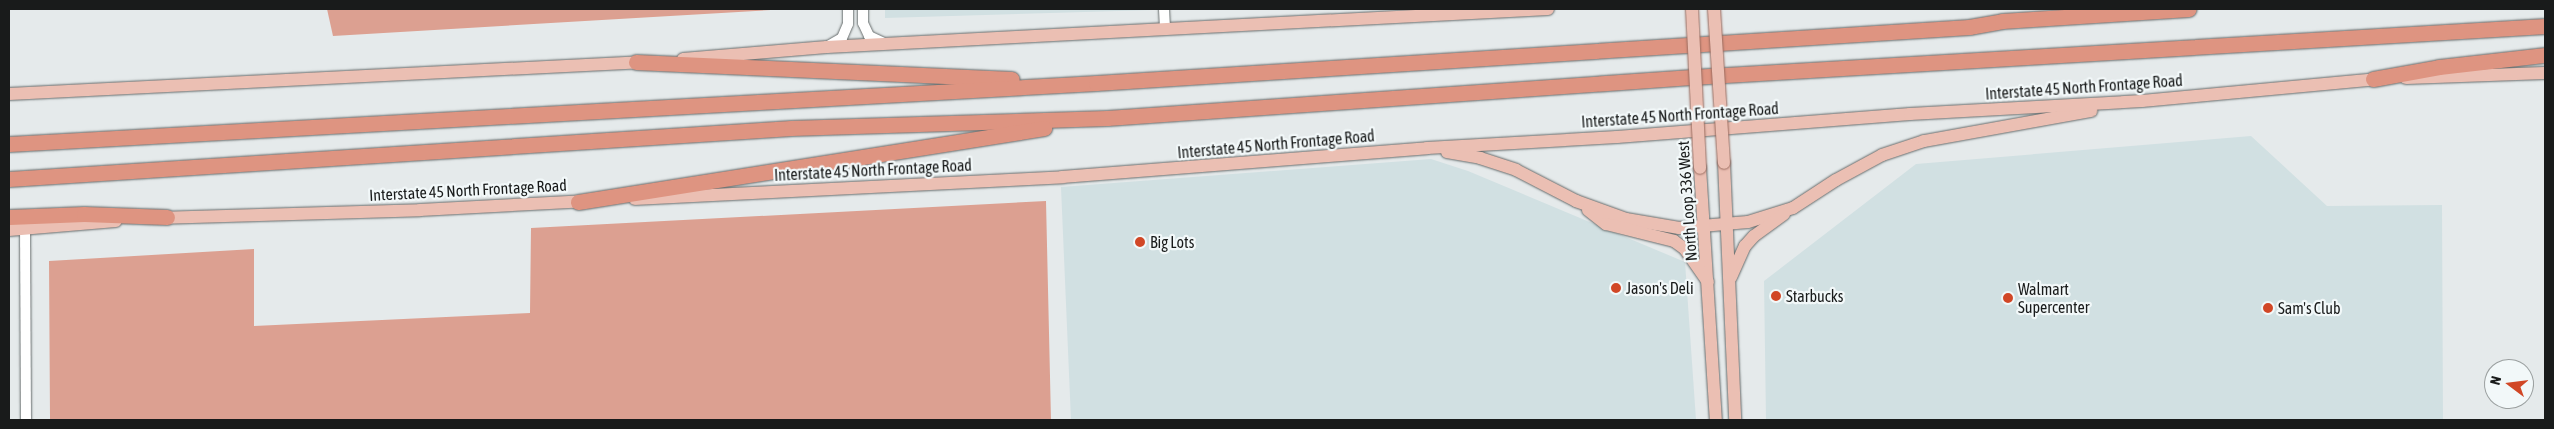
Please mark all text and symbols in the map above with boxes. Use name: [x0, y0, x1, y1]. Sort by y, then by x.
street label: Interstate 45 North Frontage Road: [1985, 71, 2183, 103]
street label: Interstate 45 North Frontage Road: [1581, 99, 1779, 131]
street label: Interstate 45 North Frontage Road: [1177, 126, 1375, 162]
street label: North Loop 336 West: [1673, 140, 1701, 262]
street label: Interstate 45 North Frontage Road: [774, 155, 972, 185]
street label: Interstate 45 North Frontage Road: [369, 175, 567, 205]
place label: Big Lots: [1150, 232, 1194, 252]
marker: Big Lots: [1134, 236, 1146, 248]
place label: Jason's Deli: [1626, 278, 1694, 298]
place label: Walmart Supercenter: [2018, 279, 2089, 317]
marker: Jason's Deli: [1610, 282, 1622, 294]
place label: Starbucks: [1786, 286, 1843, 306]
marker: Starbucks: [1770, 290, 1782, 302]
marker: Walmart Supercenter: [2002, 292, 2014, 304]
place label: Sam's Club: [2278, 298, 2341, 318]
marker: Sam's Club: [2262, 302, 2274, 314]
north arrow: [2484, 359, 2534, 409]
text: N: [2487, 374, 2504, 386]

